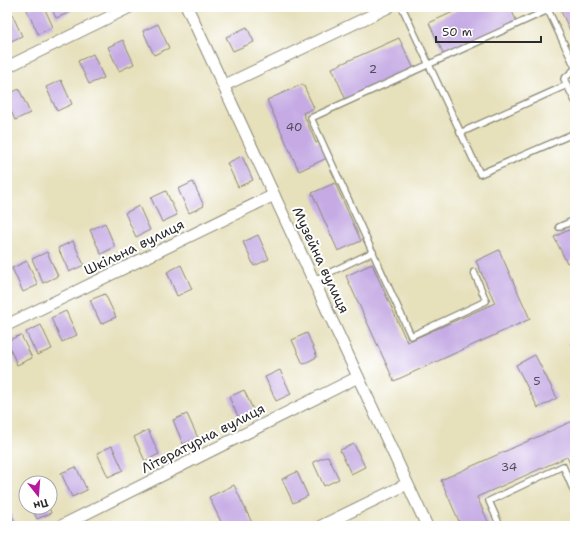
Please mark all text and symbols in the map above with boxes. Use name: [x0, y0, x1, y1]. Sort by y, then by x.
scale bar: [436, 18, 541, 44]
text: 50 m: [442, 24, 472, 40]
house number: 2: [369, 61, 377, 77]
house number: 40: [286, 119, 302, 135]
street label: Музейна вулиця: [288, 204, 354, 316]
street label: Шкільна вулиця: [81, 215, 187, 279]
house number: 5: [533, 373, 541, 389]
street label: Літературна вулиця: [138, 399, 268, 477]
house number: 34: [501, 459, 517, 475]
north arrow: [18, 475, 58, 515]
text: Пн: [32, 495, 50, 513]

